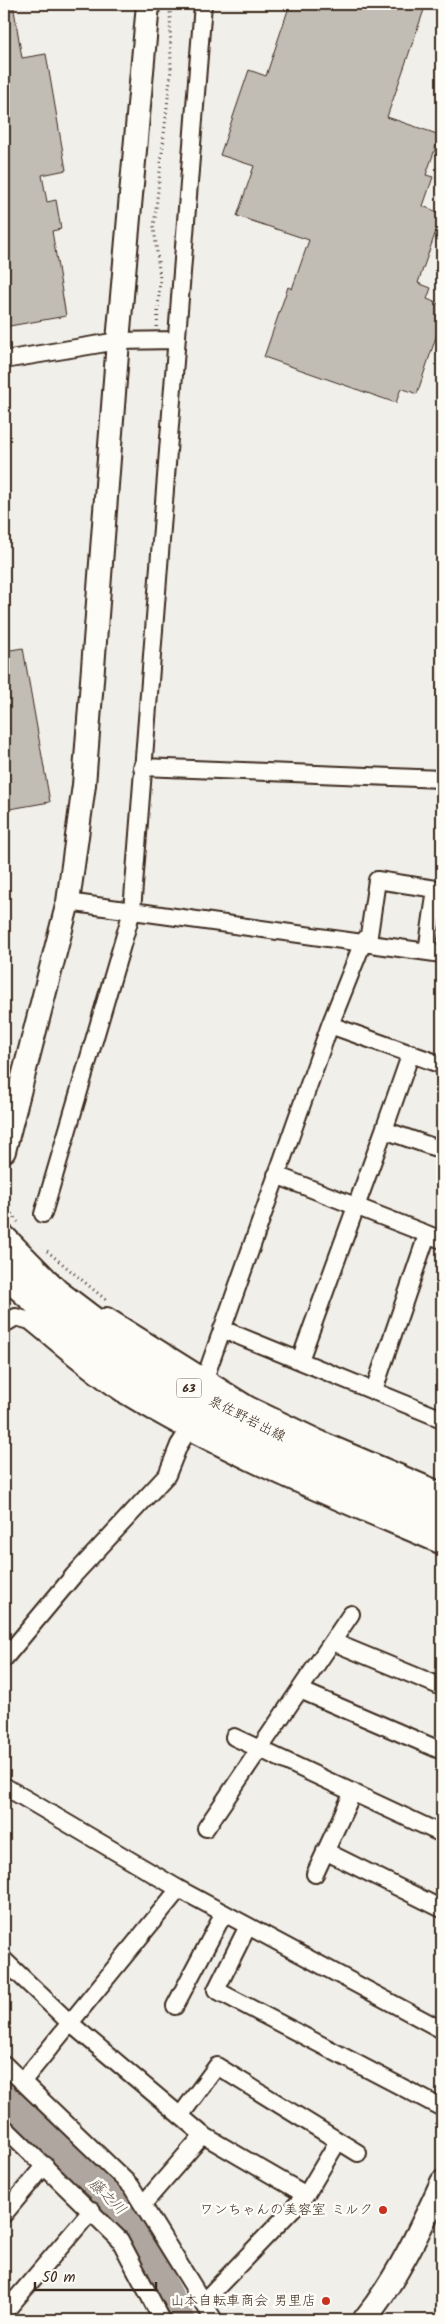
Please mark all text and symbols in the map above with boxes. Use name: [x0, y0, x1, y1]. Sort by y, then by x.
road number: 63: [176, 1379, 202, 1398]
street label: 泉佐野岩出線: [205, 1390, 289, 1448]
water label: 藤之川: [82, 2173, 132, 2221]
place label: ワンちゃんの美容室 ミルク: [200, 2199, 373, 2221]
marker: ワンちゃんの美容室 ミルク: [377, 2204, 389, 2216]
scale bar: [35, 2259, 156, 2291]
text: 50 m: [42, 2266, 76, 2290]
place label: 山本自転車商会 男里店: [170, 2290, 316, 2312]
marker: 山本自転車商会 男里店: [320, 2295, 332, 2307]

